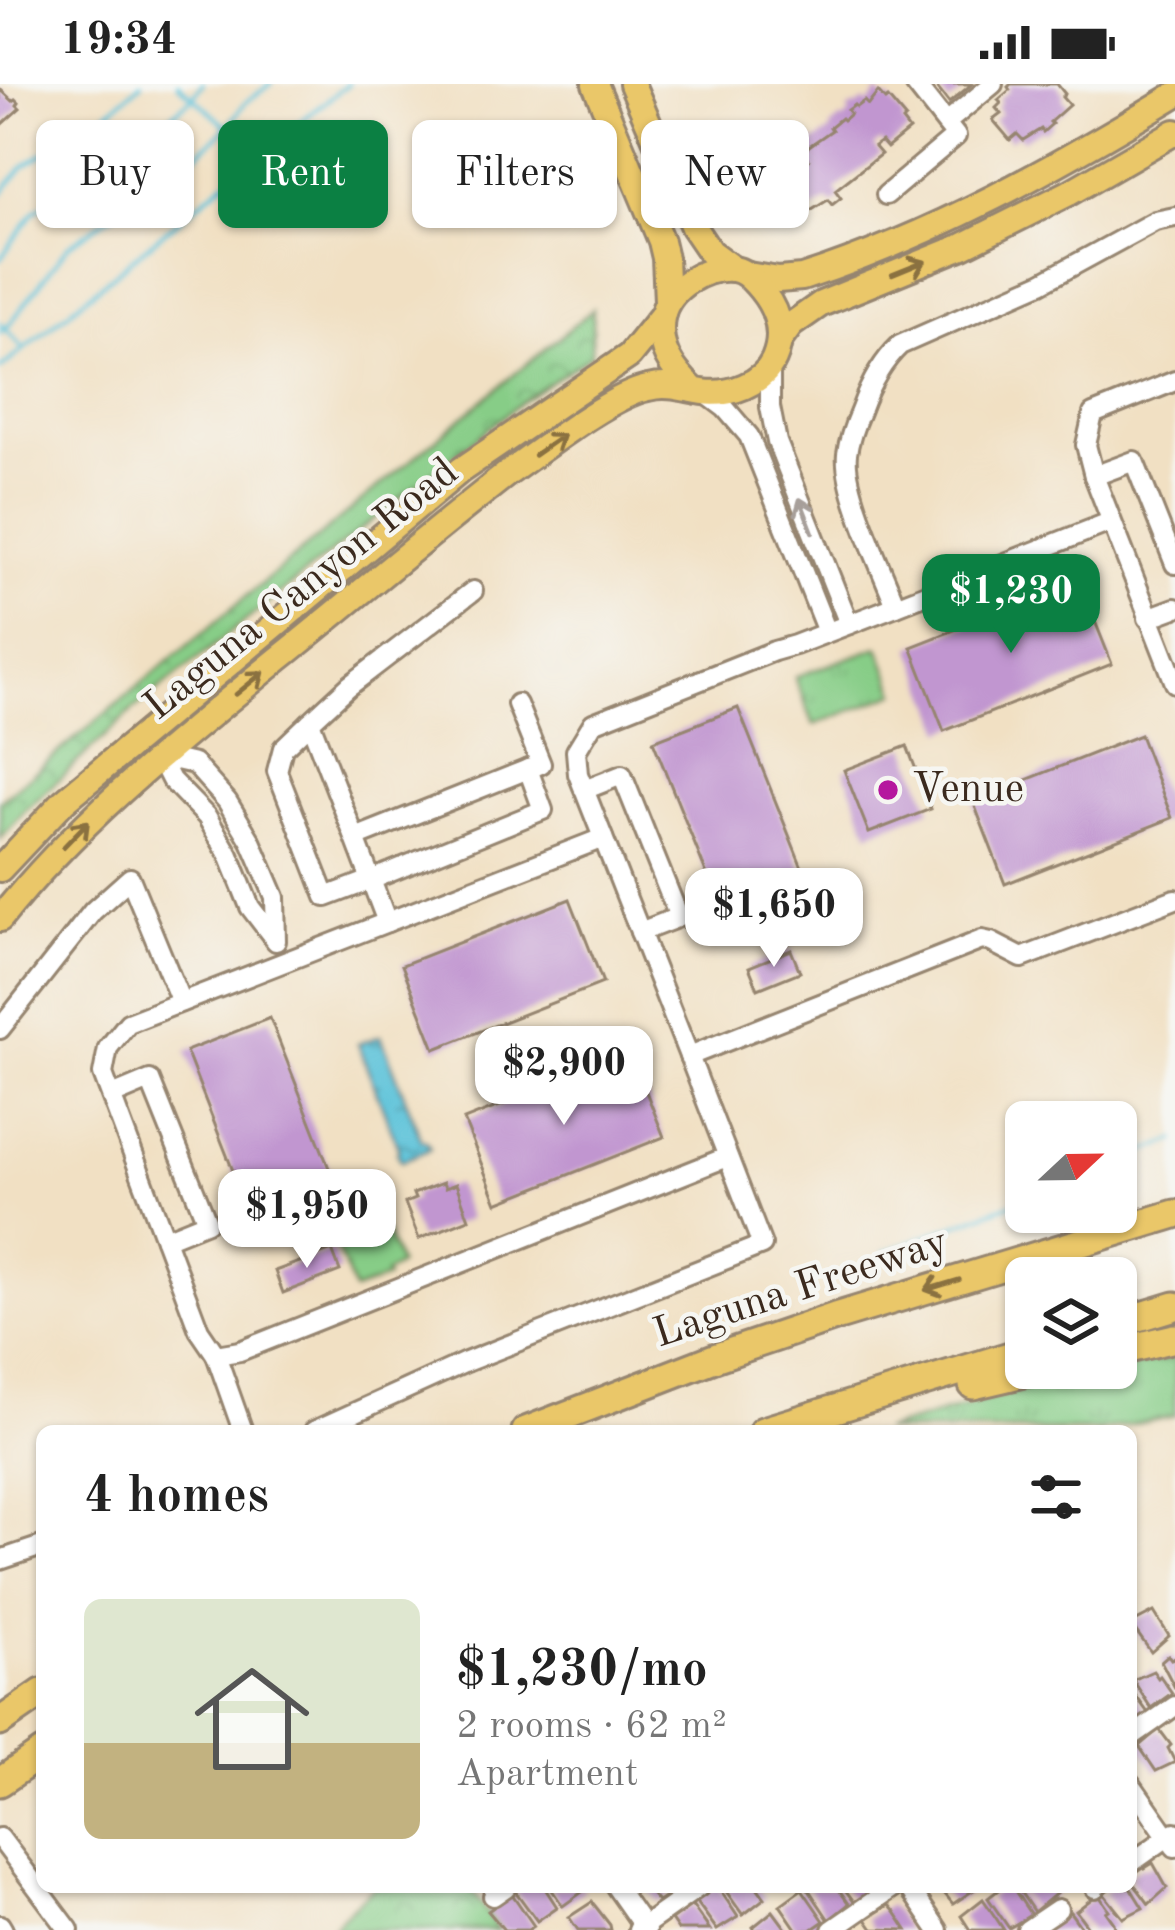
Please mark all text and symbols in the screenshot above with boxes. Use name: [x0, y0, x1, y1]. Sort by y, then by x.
text: 19:34: [60, 19, 177, 64]
chip: Buy: [36, 120, 194, 228]
chip: Rent: [218, 120, 388, 228]
chip: Filters: [412, 120, 617, 228]
chip: New: [641, 120, 809, 228]
one-way arrow: [890, 256, 927, 277]
one-way arrow: [532, 433, 566, 458]
street label: Laguna Canyon Road: [137, 451, 467, 729]
one-way arrow: [794, 497, 815, 534]
pin: $1,230: [913, 554, 1109, 656]
text: $1,230: [949, 573, 1073, 612]
one-way arrow: [233, 670, 265, 697]
place label: Venue: [912, 769, 1024, 811]
marker: Venue: [875, 777, 901, 803]
one-way arrow: [61, 820, 89, 849]
pin: $1,650: [676, 868, 872, 970]
text: $1,650: [712, 887, 836, 926]
pin: $2,900: [466, 1026, 662, 1128]
text: $2,900: [502, 1045, 626, 1084]
north arrow: [1005, 1101, 1137, 1233]
map controls: [1005, 1101, 1137, 1389]
pin: $1,950: [209, 1169, 405, 1271]
text: $1,950: [245, 1188, 369, 1227]
street label: Laguna Freeway: [649, 1222, 953, 1356]
button: layers: [1005, 1257, 1137, 1389]
one-way arrow: [924, 1275, 962, 1297]
icon: filters: [1023, 1464, 1089, 1530]
text: 4 homes: [84, 1472, 269, 1523]
text: $1,230/mo: [456, 1646, 708, 1697]
icon: home: [180, 1647, 324, 1791]
text: 2 rooms · 62 m²: [456, 1707, 727, 1746]
text: Apartment: [456, 1755, 639, 1794]

